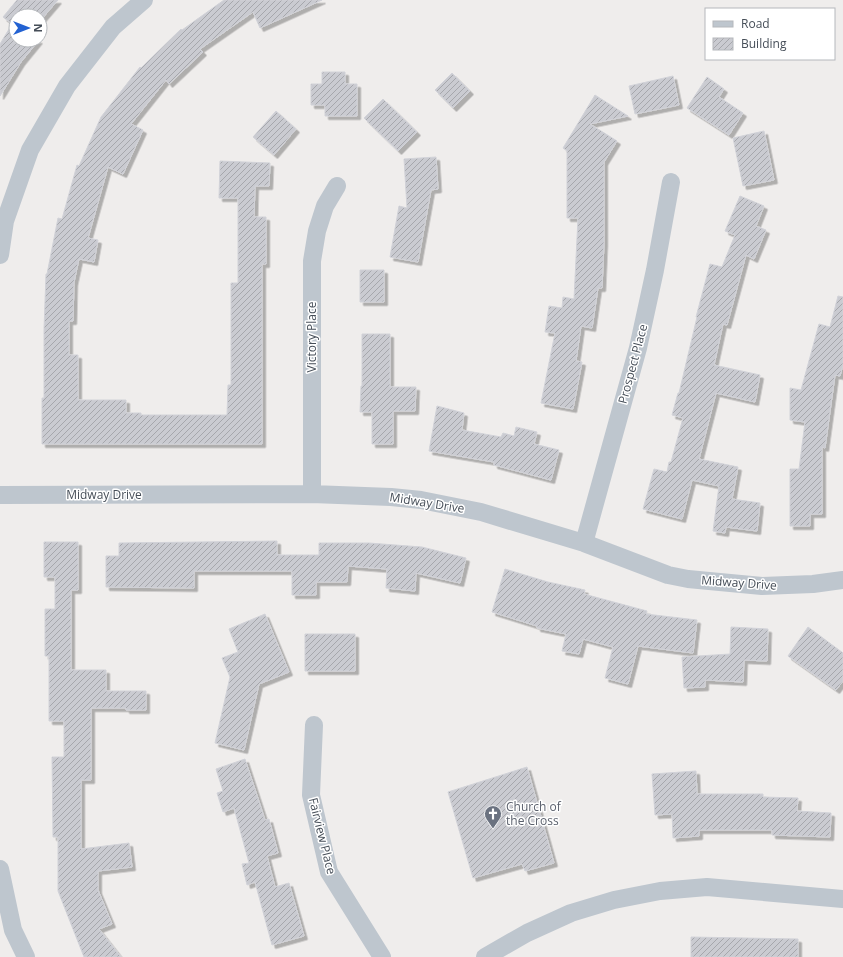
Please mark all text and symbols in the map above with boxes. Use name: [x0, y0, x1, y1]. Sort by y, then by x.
north arrow: [8, 8, 48, 48]
legend: [705, 8, 835, 60]
text: Road: [741, 15, 770, 32]
text: N: [31, 24, 46, 32]
text: Building: [741, 35, 787, 52]
street label: Victory Place: [303, 301, 320, 372]
street label: Prospect Place: [614, 322, 651, 406]
street label: Midway Drive: [66, 486, 142, 503]
street label: Midway Drive: [388, 488, 466, 517]
street label: Midway Drive: [701, 571, 778, 594]
street label: Fairview Place: [305, 796, 340, 876]
place label: Church of the Cross: [506, 798, 562, 829]
church icon: Church of the Cross: [483, 804, 503, 829]

